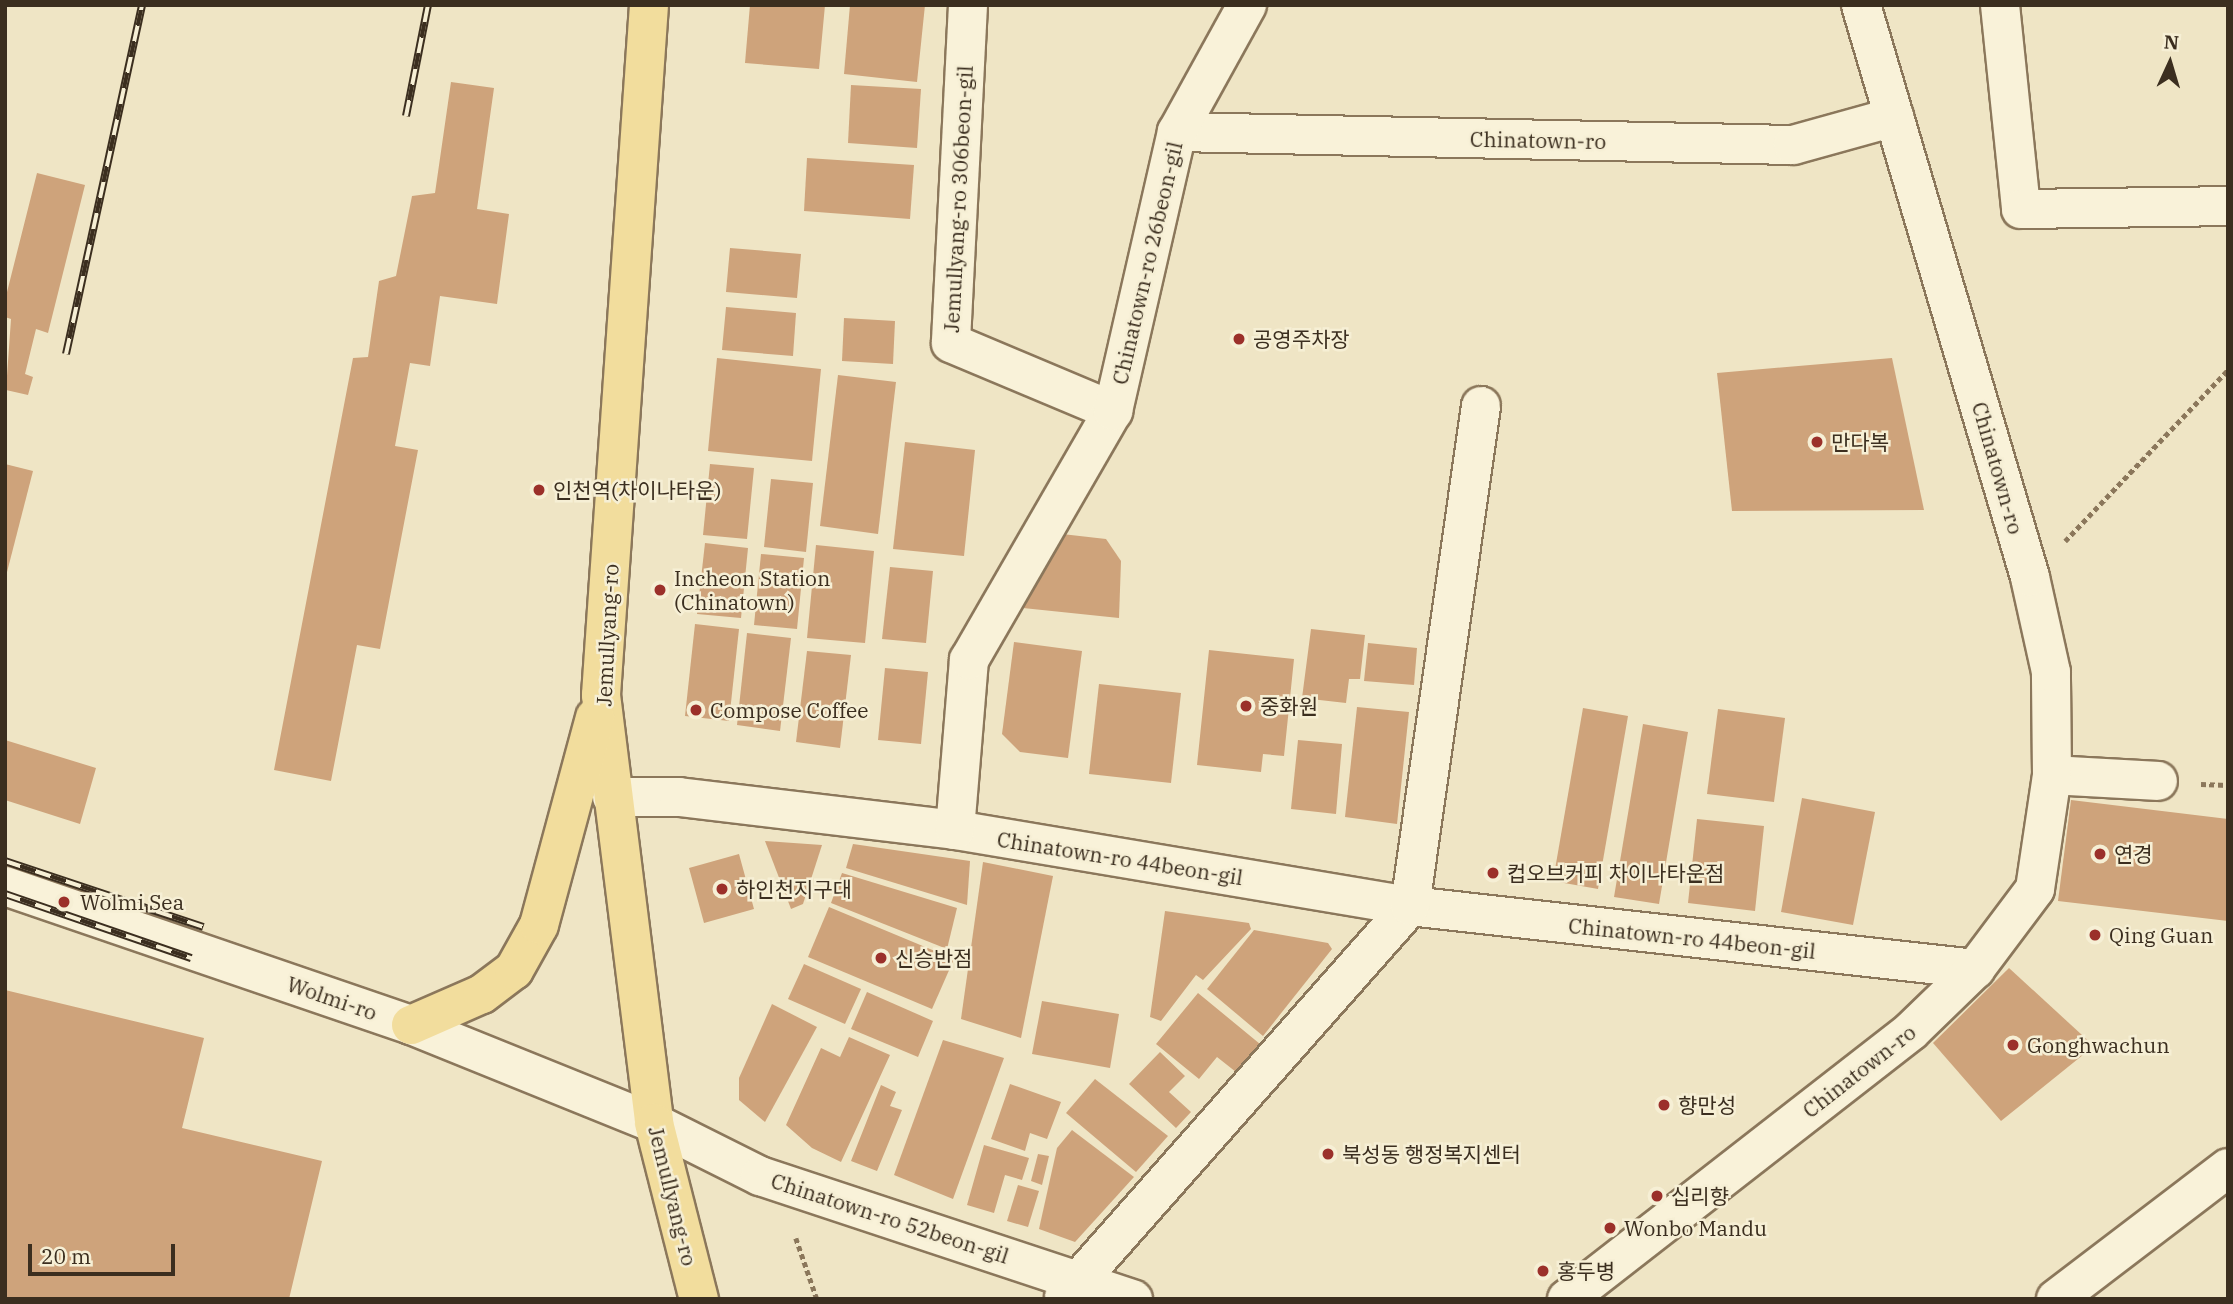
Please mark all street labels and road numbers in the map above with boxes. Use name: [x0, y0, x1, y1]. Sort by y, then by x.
street label: Jemullyang-ro 306beon-gil: [938, 65, 978, 333]
street label: Chinatown-ro: [1470, 126, 1606, 154]
street label: Chinatown-ro 26beon-gil: [1107, 139, 1187, 387]
street label: Chinatown-ro: [1967, 399, 2029, 537]
street label: Jemullyang-ro: [591, 563, 623, 707]
street label: Chinatown-ro 44beon-gil: [995, 826, 1245, 890]
street label: Chinatown-ro 44beon-gil: [1567, 912, 1817, 964]
street label: Wolmi-ro: [284, 971, 380, 1025]
street label: Chinatown-ro: [1798, 1019, 1920, 1123]
street label: Jemullyang-ro: [643, 1124, 703, 1268]
street label: Chinatown-ro 52beon-gil: [768, 1168, 1012, 1268]

